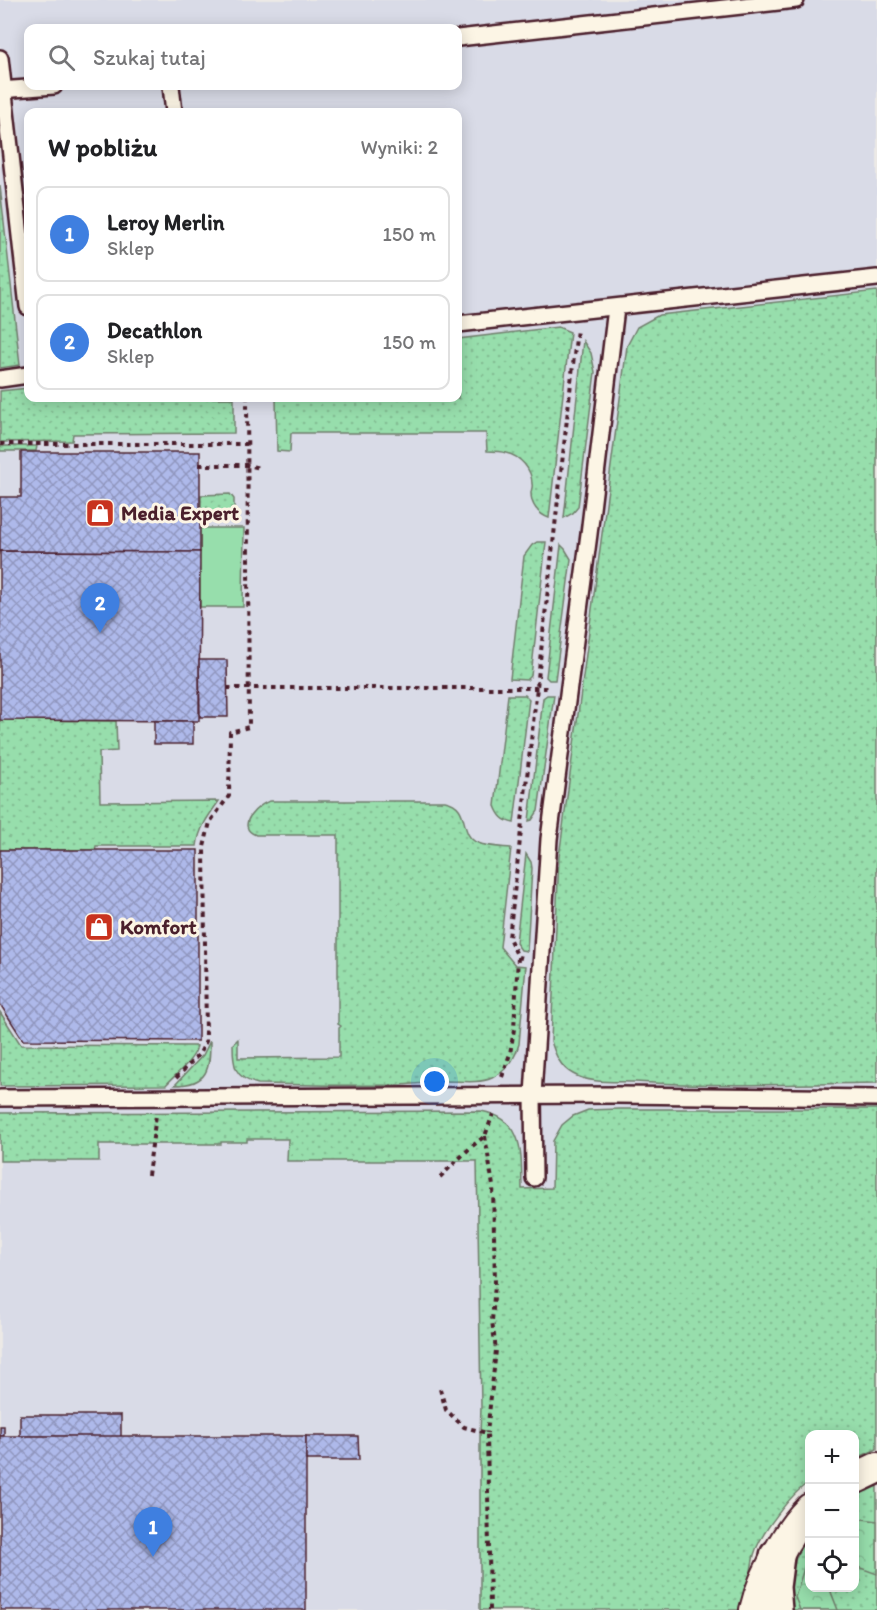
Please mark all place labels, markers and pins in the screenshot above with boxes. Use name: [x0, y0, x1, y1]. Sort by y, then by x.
shop icon: Media Expert: [84, 497, 116, 529]
place label: Media Expert: [121, 500, 239, 526]
pin: 2: [80, 584, 120, 633]
shop icon: Komfort: [83, 911, 115, 943]
place label: Komfort: [120, 914, 197, 939]
pin: 1: [134, 1508, 172, 1557]

